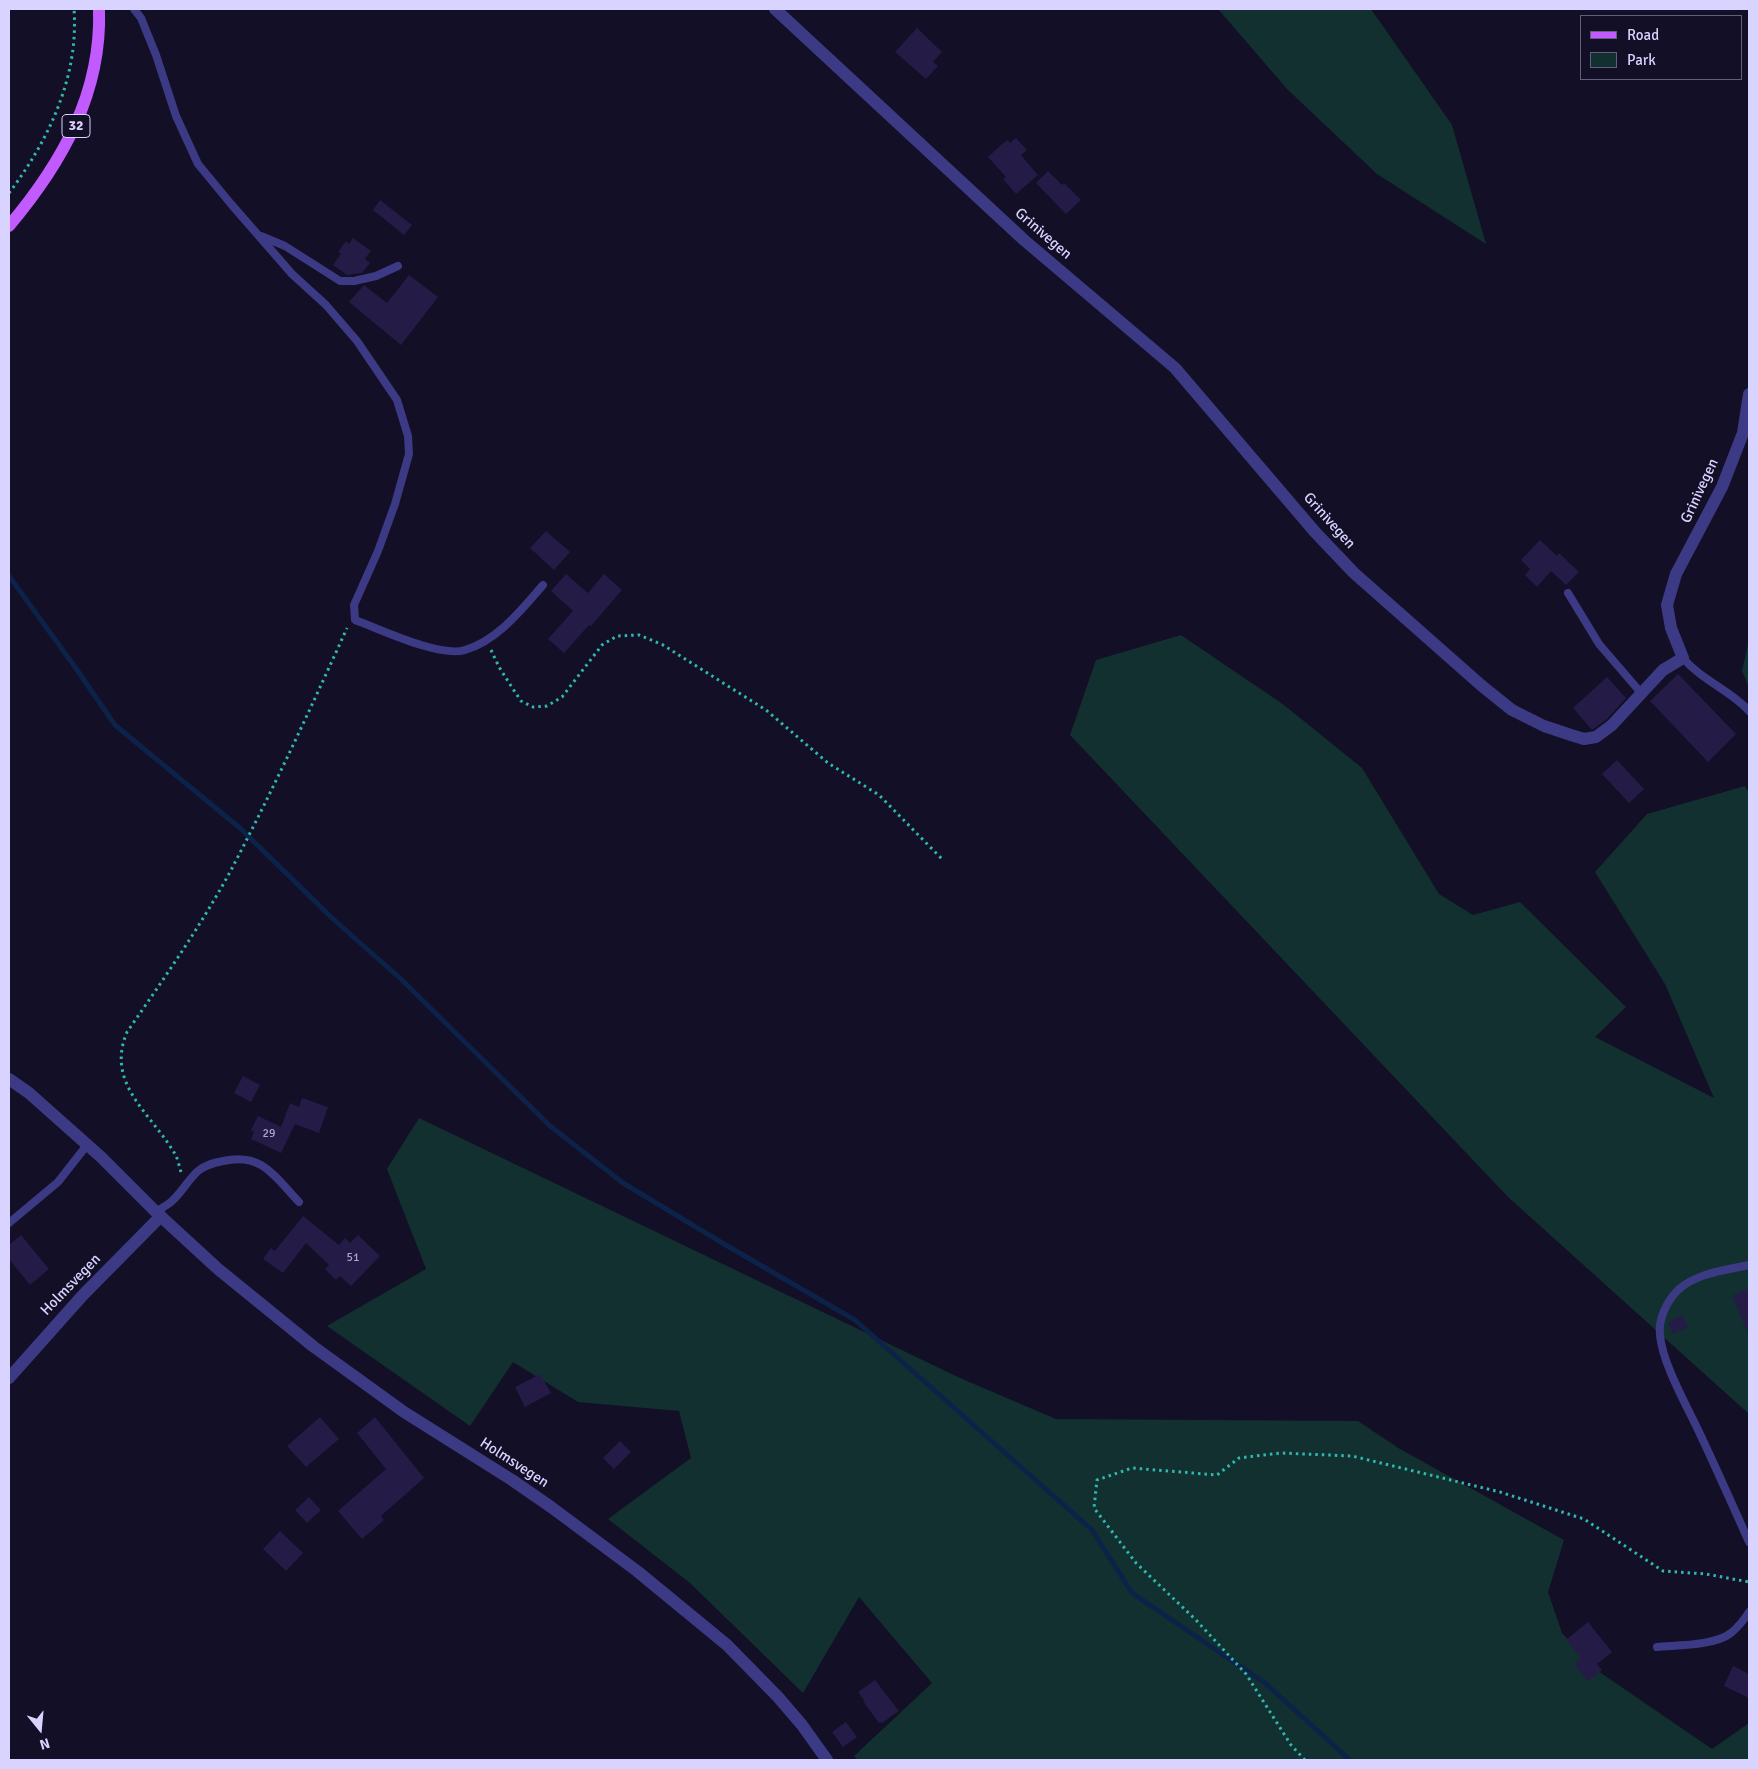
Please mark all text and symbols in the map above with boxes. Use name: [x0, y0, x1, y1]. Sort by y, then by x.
legend: [1580, 15, 1743, 80]
text: Road: [1627, 26, 1659, 44]
text: Park: [1627, 51, 1656, 69]
road number: 32: [62, 114, 90, 138]
street label: Grinivegen: [1011, 204, 1075, 264]
street label: Grinivegen: [1677, 456, 1723, 526]
street label: Grinivegen: [1299, 489, 1359, 553]
house number: 29: [263, 1127, 275, 1141]
street label: Holmsvegen: [37, 1250, 105, 1320]
house number: 51: [347, 1251, 359, 1265]
street label: Holmsvegen: [476, 1434, 552, 1492]
north arrow: [15, 1704, 65, 1754]
text: N: [37, 1734, 52, 1753]

